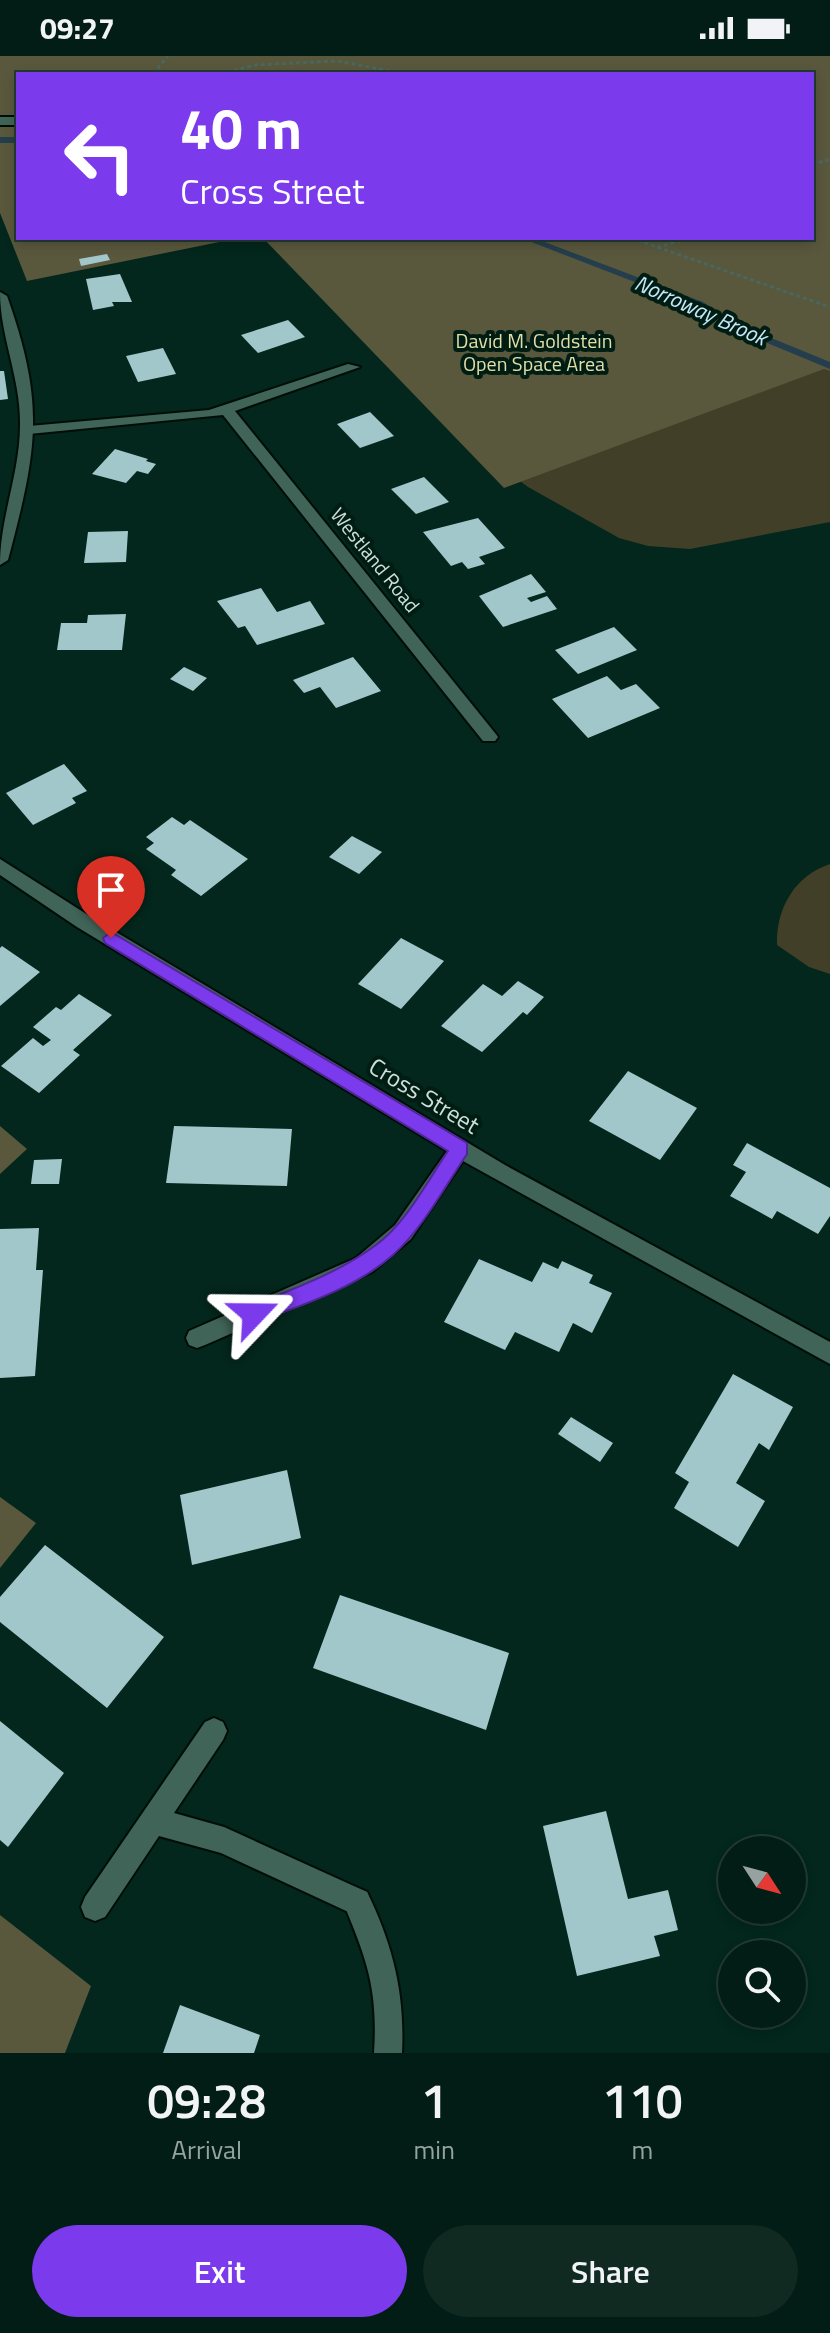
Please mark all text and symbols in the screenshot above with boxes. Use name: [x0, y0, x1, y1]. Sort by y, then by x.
text: 09:27: [40, 5, 115, 51]
text: 40 m: [180, 86, 302, 171]
icon: left: [48, 104, 152, 208]
text: Cross Street: [180, 163, 365, 218]
water label: Norroway Brook: [629, 266, 775, 355]
park label: David M. Goldstein Open Space Area: [456, 325, 612, 379]
street label: Westland Road: [323, 500, 428, 619]
pin: [77, 856, 145, 938]
icon: arrive: [89, 868, 133, 912]
street label: Cross Street: [362, 1048, 487, 1143]
position arrow: [212, 1272, 296, 1356]
north arrow: [718, 1836, 806, 1924]
map controls: [718, 1836, 806, 2028]
button: search: [718, 1940, 806, 2028]
text: 09:28: [147, 2064, 266, 2137]
text: 1: [421, 2064, 448, 2137]
text: 110: [602, 2064, 683, 2137]
text: Arrival: [171, 2130, 242, 2169]
text: min: [413, 2130, 455, 2169]
text: m: [632, 2130, 653, 2169]
button: Exit: [32, 2225, 407, 2317]
button: Share: [423, 2225, 798, 2317]

